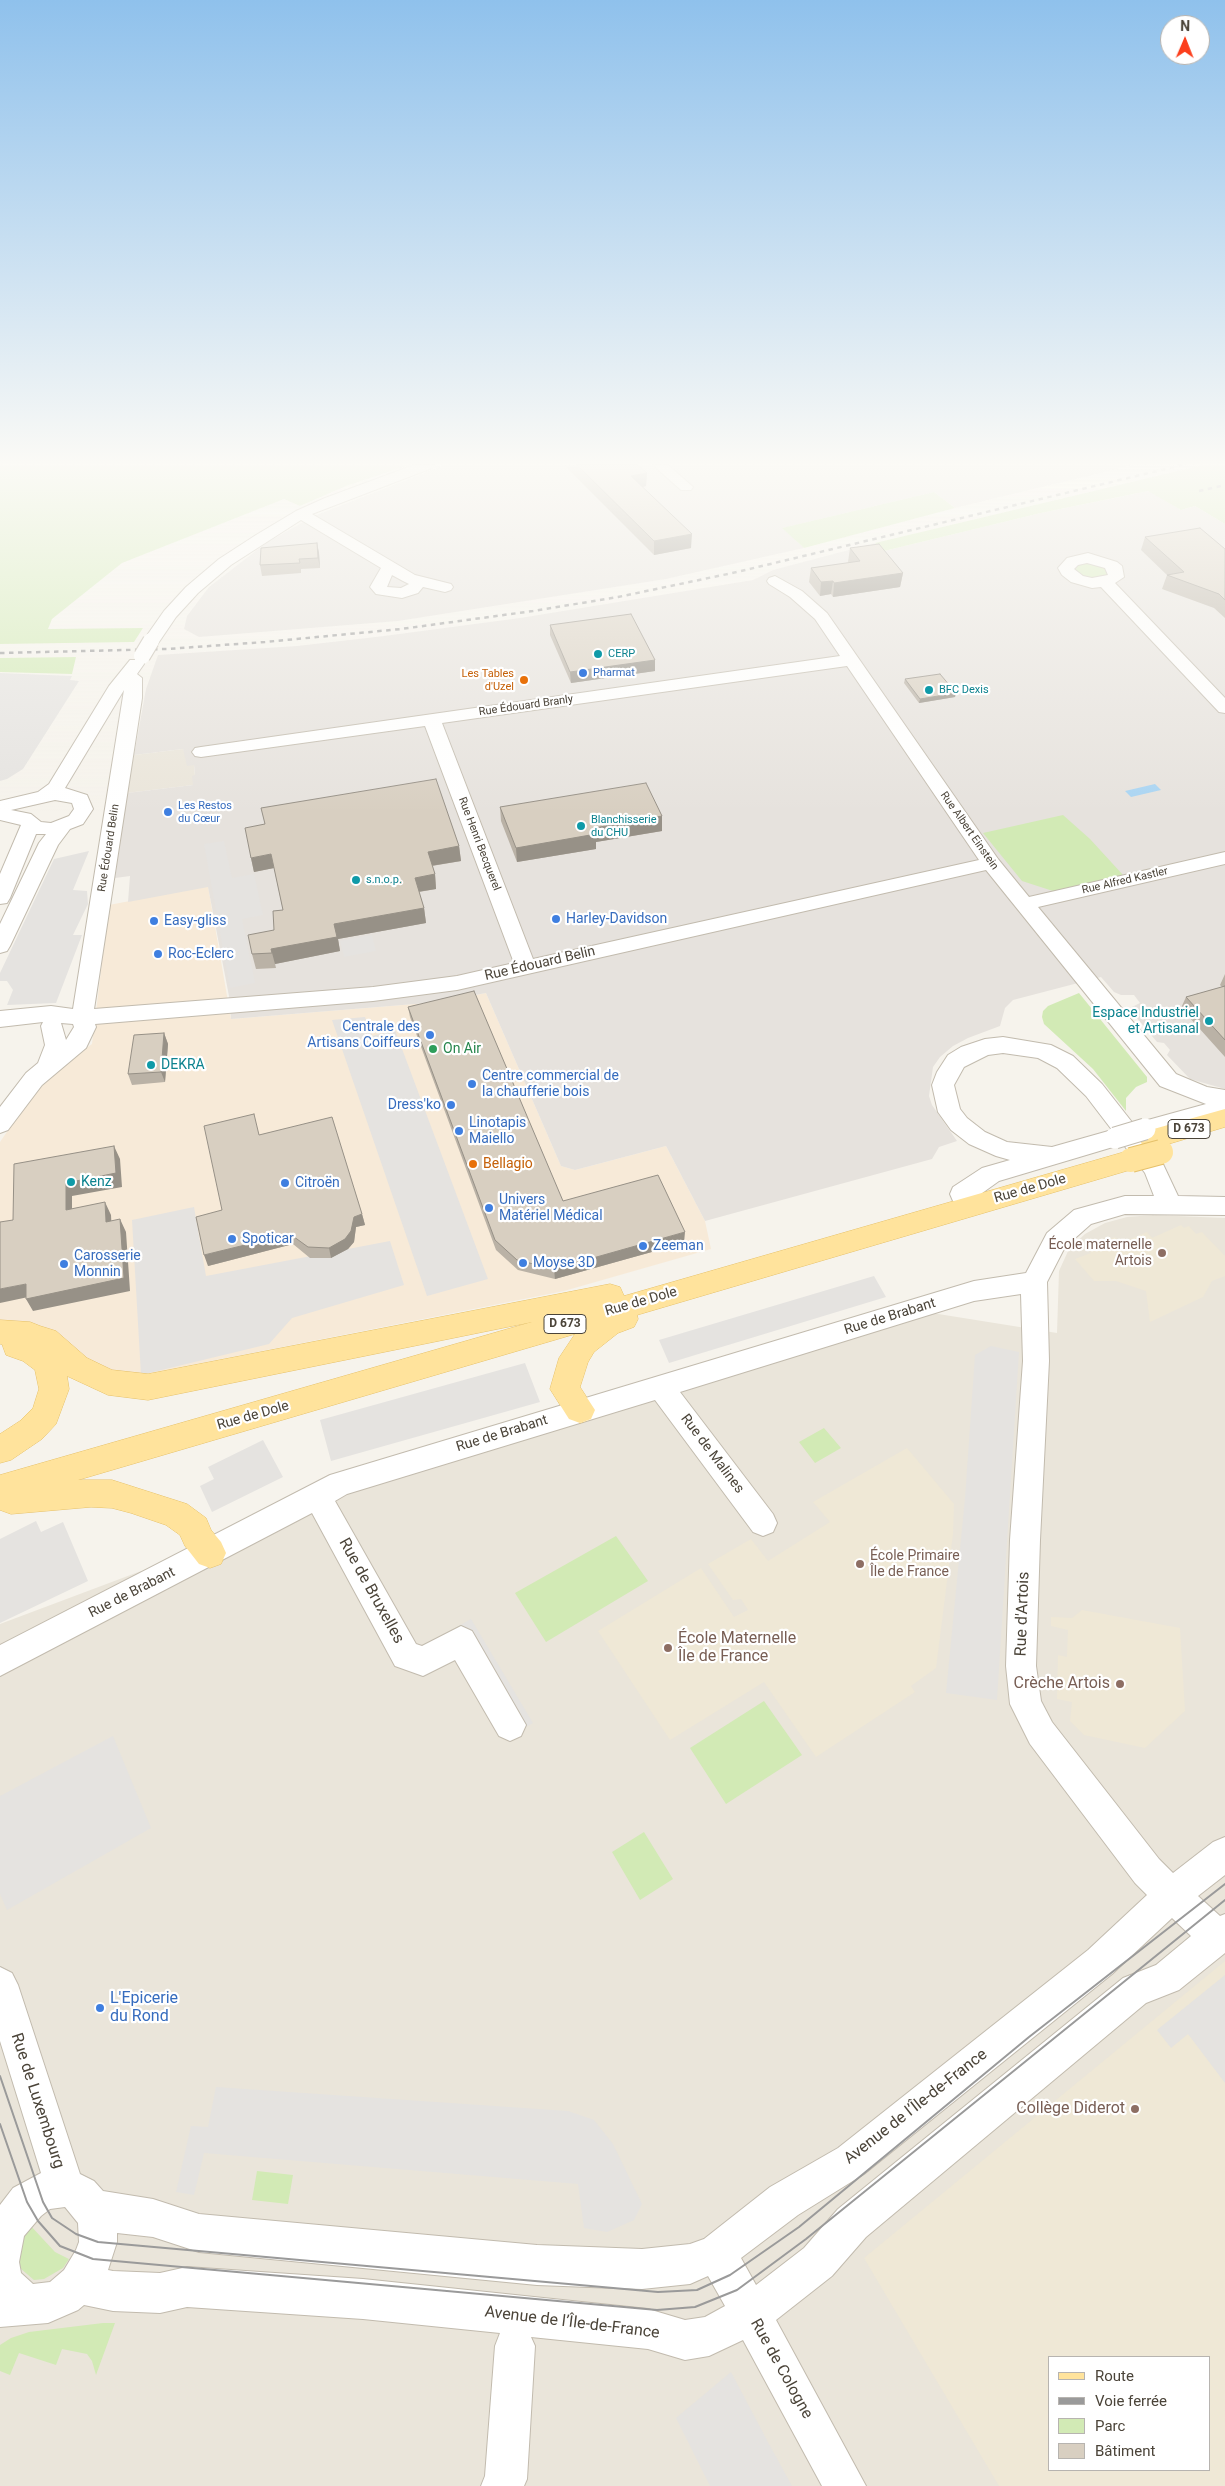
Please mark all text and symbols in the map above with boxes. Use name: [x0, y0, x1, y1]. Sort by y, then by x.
north arrow: [1160, 15, 1210, 65]
text: N: [1180, 18, 1190, 34]
place label: CERP: [608, 647, 635, 661]
marker: CERP: [592, 648, 604, 660]
place label: Pharmat: [593, 666, 635, 680]
place label: Les Tables d'Uzel: [462, 667, 514, 693]
marker: Pharmat: [577, 667, 589, 679]
marker: Les Tables d'Uzel: [518, 674, 530, 686]
place label: BFC Dexis: [939, 683, 989, 697]
marker: BFC Dexis: [923, 684, 935, 696]
street label: Rue Édouard Branly: [478, 693, 574, 719]
street label: Rue Albert Einstein: [937, 789, 1001, 873]
street label: Rue Henri Becquerel: [455, 795, 503, 893]
place label: Les Restos du Cœur: [178, 799, 232, 825]
street label: Rue Édouard Belin: [96, 803, 122, 893]
marker: Les Restos du Cœur: [162, 806, 174, 818]
place label: Blanchisserie du CHU: [591, 813, 657, 839]
marker: Blanchisserie du CHU: [575, 820, 587, 832]
street label: Rue Alfred Kastler: [1081, 865, 1169, 897]
place label: s.n.o.p.: [366, 873, 402, 887]
marker: s.n.o.p.: [350, 874, 362, 886]
place label: Harley-Davidson: [566, 911, 667, 927]
place label: Easy-gliss: [164, 913, 226, 929]
marker: Harley-Davidson: [550, 913, 562, 925]
marker: Easy-gliss: [148, 915, 160, 927]
street label: Rue Édouard Belin: [483, 943, 597, 985]
place label: Roc-Eclerc: [168, 946, 234, 962]
marker: Roc-Eclerc: [152, 948, 164, 960]
place label: Espace Industriel et Artisanal: [1092, 1005, 1199, 1038]
marker: Espace Industriel et Artisanal: [1203, 1015, 1215, 1027]
place label: Centrale des Artisans Coiffeurs: [307, 1019, 420, 1052]
marker: Centrale des Artisans Coiffeurs: [424, 1029, 436, 1041]
place label: On Air: [443, 1041, 481, 1057]
marker: On Air: [427, 1043, 439, 1055]
place label: DEKRA: [161, 1057, 205, 1073]
marker: DEKRA: [145, 1059, 157, 1071]
place label: Centre commercial de la chaufferie bois: [482, 1068, 619, 1100]
marker: Centre commercial de la chaufferie bois: [466, 1078, 478, 1090]
place label: Dress'ko: [388, 1097, 441, 1113]
marker: Dress'ko: [445, 1099, 457, 1111]
place label: Linotapis Maiello: [469, 1115, 526, 1148]
road number: D 673: [1168, 1120, 1210, 1138]
marker: Linotapis Maiello: [453, 1125, 465, 1137]
place label: Bellagio: [483, 1156, 533, 1172]
marker: Bellagio: [467, 1158, 479, 1170]
street label: Rue de Dole: [992, 1171, 1068, 1207]
place label: Kenz: [81, 1174, 112, 1190]
place label: Citroën: [295, 1175, 340, 1191]
marker: Kenz: [65, 1176, 77, 1188]
marker: Citroën: [279, 1177, 291, 1189]
place label: Univers Matériel Médical: [499, 1192, 603, 1224]
marker: Univers Matériel Médical: [483, 1202, 495, 1214]
place label: Spoticar: [242, 1231, 294, 1247]
marker: Spoticar: [226, 1233, 238, 1245]
place label: École maternelle Artois: [1049, 1237, 1152, 1270]
place label: Zeeman: [653, 1238, 704, 1254]
marker: Zeeman: [637, 1240, 649, 1252]
marker: École maternelle Artois: [1156, 1247, 1168, 1259]
place label: Carosserie Monnin: [74, 1248, 141, 1280]
place label: Moyse 3D: [533, 1255, 595, 1271]
marker: Moyse 3D: [517, 1257, 529, 1269]
marker: Carosserie Monnin: [58, 1258, 70, 1270]
street label: Rue de Dole: [603, 1284, 679, 1320]
street label: Rue de Brabant: [842, 1295, 938, 1339]
road number: D 673: [544, 1315, 586, 1334]
street label: Rue de Dole: [215, 1398, 291, 1434]
street label: Rue de Malines: [677, 1411, 747, 1497]
street label: Rue de Brabant: [454, 1412, 550, 1456]
street label: Rue de Bruxelles: [334, 1535, 408, 1647]
place label: École Primaire Île de France: [870, 1548, 960, 1580]
marker: École Primaire Île de France: [854, 1558, 866, 1570]
street label: Rue de Brabant: [86, 1564, 178, 1622]
street label: Rue d'Artois: [1012, 1571, 1034, 1657]
place label: École Maternelle Île de France: [678, 1629, 796, 1667]
marker: École Maternelle Île de France: [662, 1642, 674, 1654]
place label: Crèche Artois: [1014, 1674, 1110, 1694]
marker: Crèche Artois: [1114, 1678, 1126, 1690]
place label: L'Epicerie du Rond: [110, 1989, 178, 2027]
marker: L'Epicerie du Rond: [94, 2002, 106, 2014]
street label: Rue de Luxembourg: [6, 2031, 68, 2171]
street label: Avenue de l’Île-de-France: [841, 2045, 991, 2169]
place label: Collège Diderot: [1016, 2099, 1125, 2119]
marker: Collège Diderot: [1129, 2103, 1141, 2115]
street label: Avenue de l’Île-de-France: [483, 2303, 661, 2343]
street label: Rue de Cologne: [746, 2316, 816, 2422]
legend: [1048, 2356, 1210, 2471]
text: Route: [1095, 2367, 1134, 2385]
text: Voie ferrée: [1095, 2392, 1167, 2410]
text: Parc: [1095, 2417, 1125, 2435]
text: Bâtiment: [1095, 2442, 1155, 2460]

